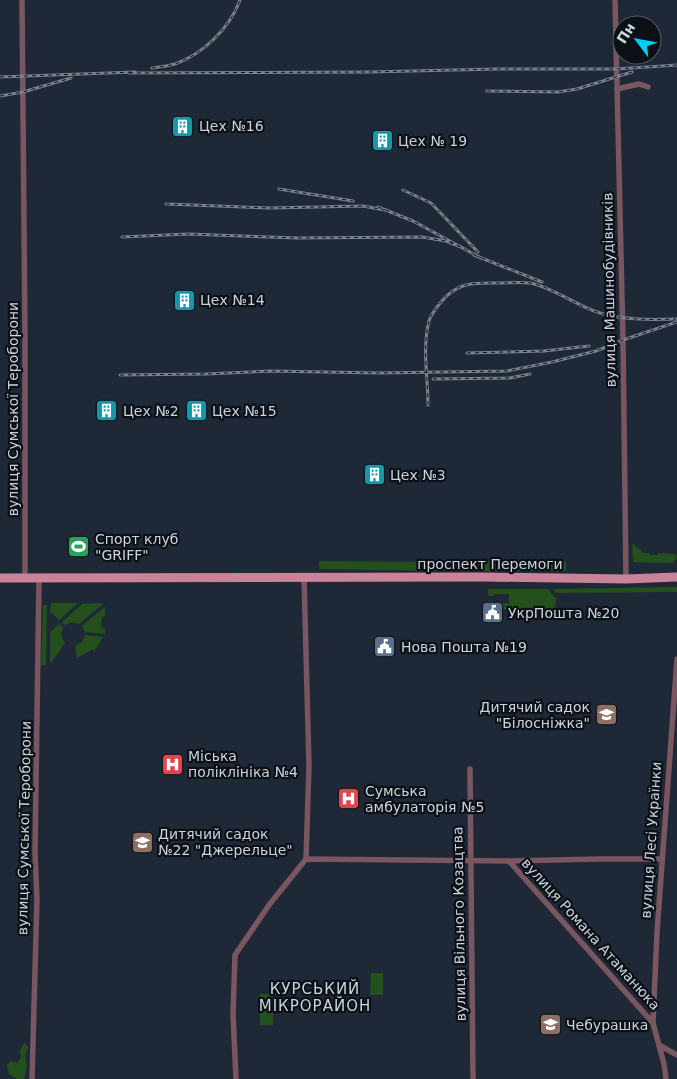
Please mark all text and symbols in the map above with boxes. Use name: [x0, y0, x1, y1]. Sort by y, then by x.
north arrow: [612, 15, 662, 65]
text: Пн: [614, 20, 638, 46]
building icon: Цех №16: [171, 114, 195, 138]
place label: Цех №16: [199, 118, 264, 134]
building icon: Цех № 19: [370, 129, 394, 153]
place label: Цех № 19: [398, 133, 467, 149]
street label: вулиця Машинобудівників: [599, 192, 619, 388]
building icon: Цех №14: [172, 288, 196, 312]
place label: Цех №14: [200, 292, 265, 308]
street label: вулиця Сумської Тероборони: [5, 302, 21, 516]
building icon: Цех №2: [95, 399, 119, 423]
building icon: Цех №15: [184, 399, 208, 423]
place label: Цех №2: [123, 403, 179, 419]
place label: Цех №15: [212, 403, 277, 419]
building icon: Цех №3: [362, 463, 386, 487]
place label: Цех №3: [390, 467, 446, 483]
place label: Спорт клуб "GRIFF": [95, 531, 178, 563]
sports icon: Спорт клуб "GRIFF": [67, 535, 91, 559]
street label: проспект Перемоги: [417, 556, 563, 572]
public building icon: УкрПошта №20: [480, 601, 504, 625]
place label: УкрПошта №20: [508, 605, 619, 621]
public building icon: Нова Пошта №19: [373, 635, 397, 659]
place label: Нова Пошта №19: [401, 639, 527, 655]
place label: Дитячий садок "Білосніжка": [479, 699, 590, 731]
school or university icon: Дитячий садок "Білосніжка": [594, 703, 618, 727]
street label: вулиця Сумської Тероборони: [14, 721, 34, 935]
place label: Міська поліклініка №4: [188, 748, 298, 780]
hospital icon: Міська поліклініка №4: [160, 752, 184, 776]
street label: вулиця Лесі Українки: [638, 761, 664, 919]
place label: Сумська амбулаторія №5: [365, 783, 484, 815]
hospital icon: Сумська амбулаторія №5: [337, 787, 361, 811]
place label: Дитячий садок №22 "Джерельце": [158, 826, 293, 858]
street label: вулиця Вільного Козацтва: [449, 826, 469, 1022]
school or university icon: Дитячий садок №22 "Джерельце": [130, 830, 154, 854]
street label: вулиця Романа Атаманюка: [519, 855, 663, 1013]
district label: КУРСЬКИЙ МІКРОРАЙОН: [259, 979, 371, 1015]
school or university icon: Чебурашка: [538, 1013, 562, 1037]
place label: Чебурашка: [566, 1017, 648, 1033]

